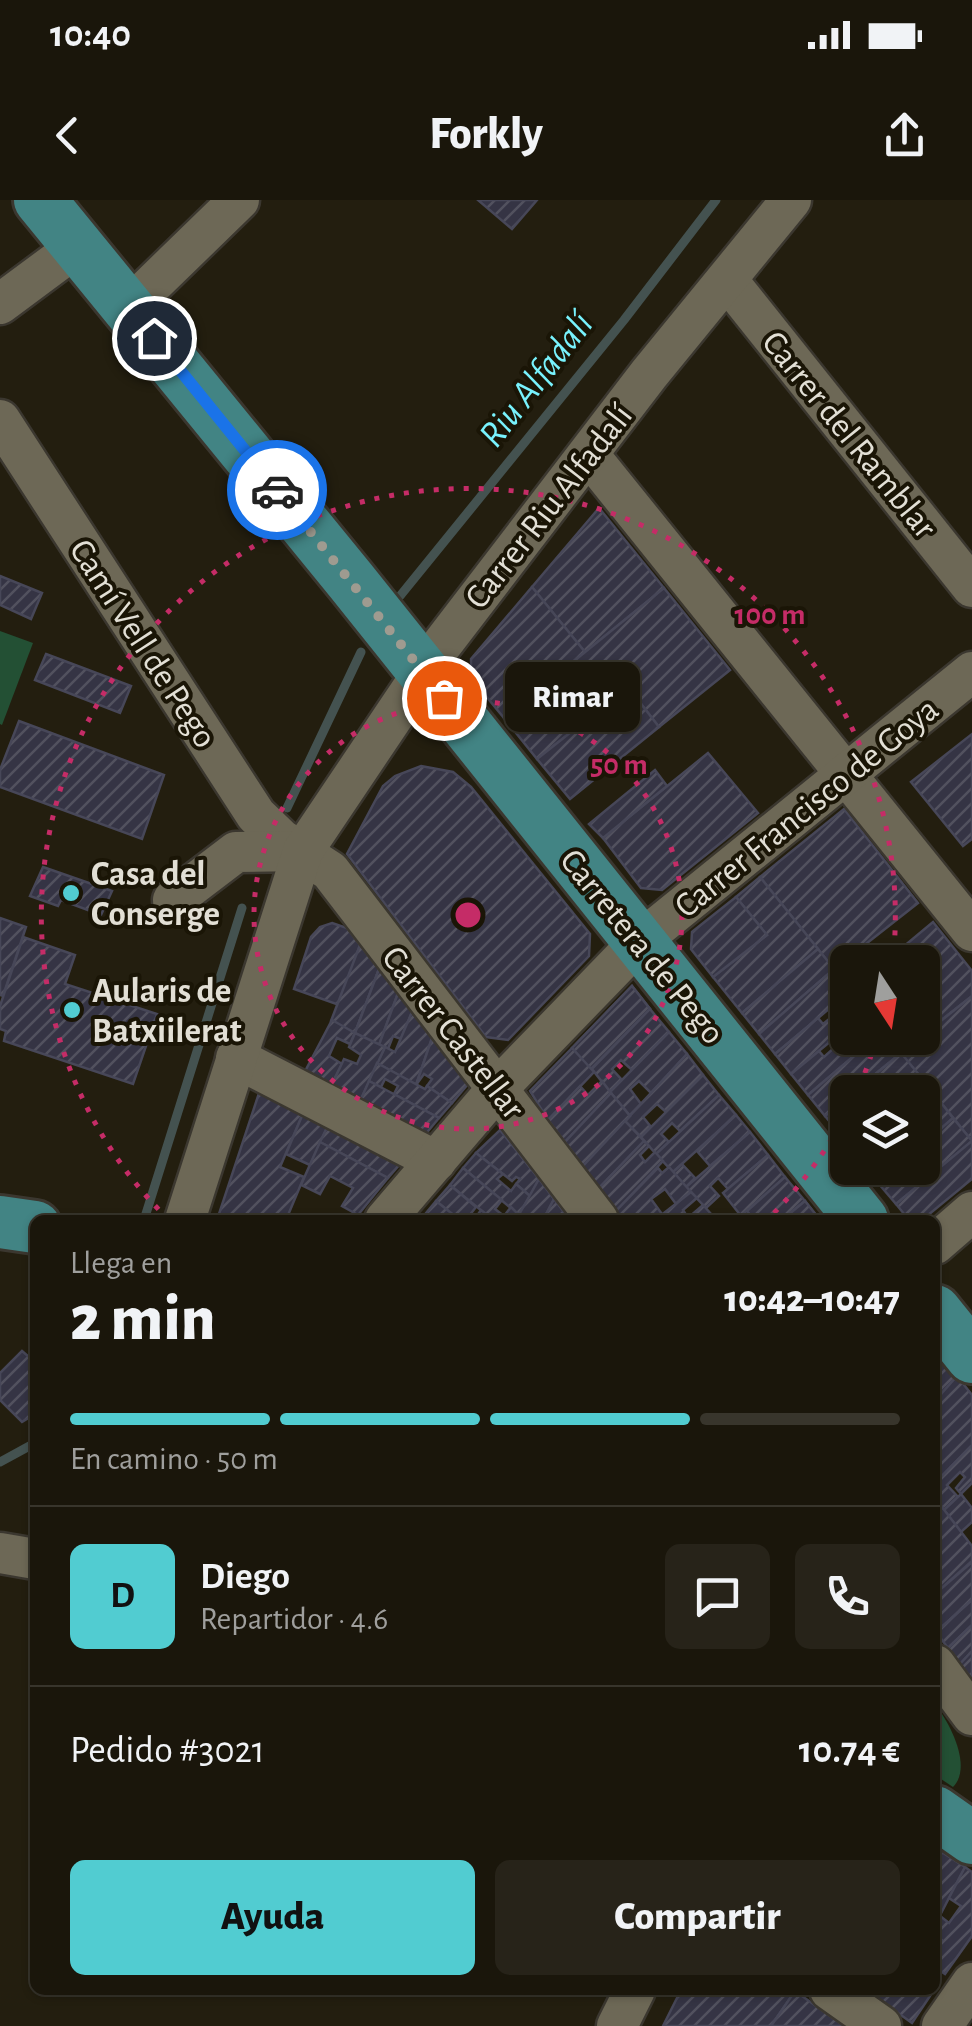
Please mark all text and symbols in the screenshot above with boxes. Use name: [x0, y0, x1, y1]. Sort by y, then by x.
text: 10:40: [50, 16, 131, 54]
icon: back: [40, 108, 95, 163]
icon: share: [877, 108, 932, 163]
text: Forkly: [429, 112, 543, 157]
pin: [112, 296, 197, 381]
water label: Riu Alfadalí: [473, 304, 602, 455]
icon: home: [127, 311, 182, 366]
street label: Carrer del Ramblar: [755, 325, 943, 546]
street label: Carrer Riu Alfadalí: [459, 398, 640, 615]
courier: [227, 440, 327, 540]
icon: car: [250, 463, 305, 518]
street label: Camí Vell de Pego: [63, 533, 223, 754]
text: 100 m: [735, 600, 805, 630]
pin: [402, 656, 487, 741]
callout: Rimar: [504, 663, 639, 733]
icon: bag: [417, 671, 472, 726]
text: Rimar: [532, 681, 613, 713]
street label: Carrer Francisco de Goya: [669, 692, 945, 925]
text: 50 m: [590, 750, 648, 780]
street label: Carretera de Pego: [553, 843, 731, 1051]
place label: Casa del Conserge: [91, 857, 220, 932]
marker: Casa del Conserge: [60, 882, 82, 904]
centre of rings: [450, 897, 486, 933]
street label: Carrer Castellar: [375, 940, 531, 1126]
north arrow: [830, 945, 940, 1055]
map controls: [830, 945, 940, 1185]
place label: Aularis de Batxiilerat: [92, 974, 242, 1049]
marker: Aularis de Batxiilerat: [61, 999, 83, 1021]
button: layers: [830, 1075, 940, 1185]
text: Llega en: [70, 1247, 172, 1279]
text: 10:42–10:47: [724, 1281, 900, 1319]
text: 2 min: [70, 1287, 216, 1352]
text: En camino · 50 m: [70, 1443, 278, 1475]
button: chat: [665, 1544, 770, 1649]
button: phone: [795, 1544, 900, 1649]
text: Diego: [200, 1558, 290, 1596]
text: D: [110, 1577, 135, 1615]
text: Repartidor · 4.6: [200, 1603, 388, 1635]
text: Pedido #3021: [70, 1732, 265, 1770]
text: 10.74 €: [799, 1732, 900, 1770]
button: Ayuda: [70, 1860, 475, 1975]
button: Compartir: [495, 1860, 900, 1975]

